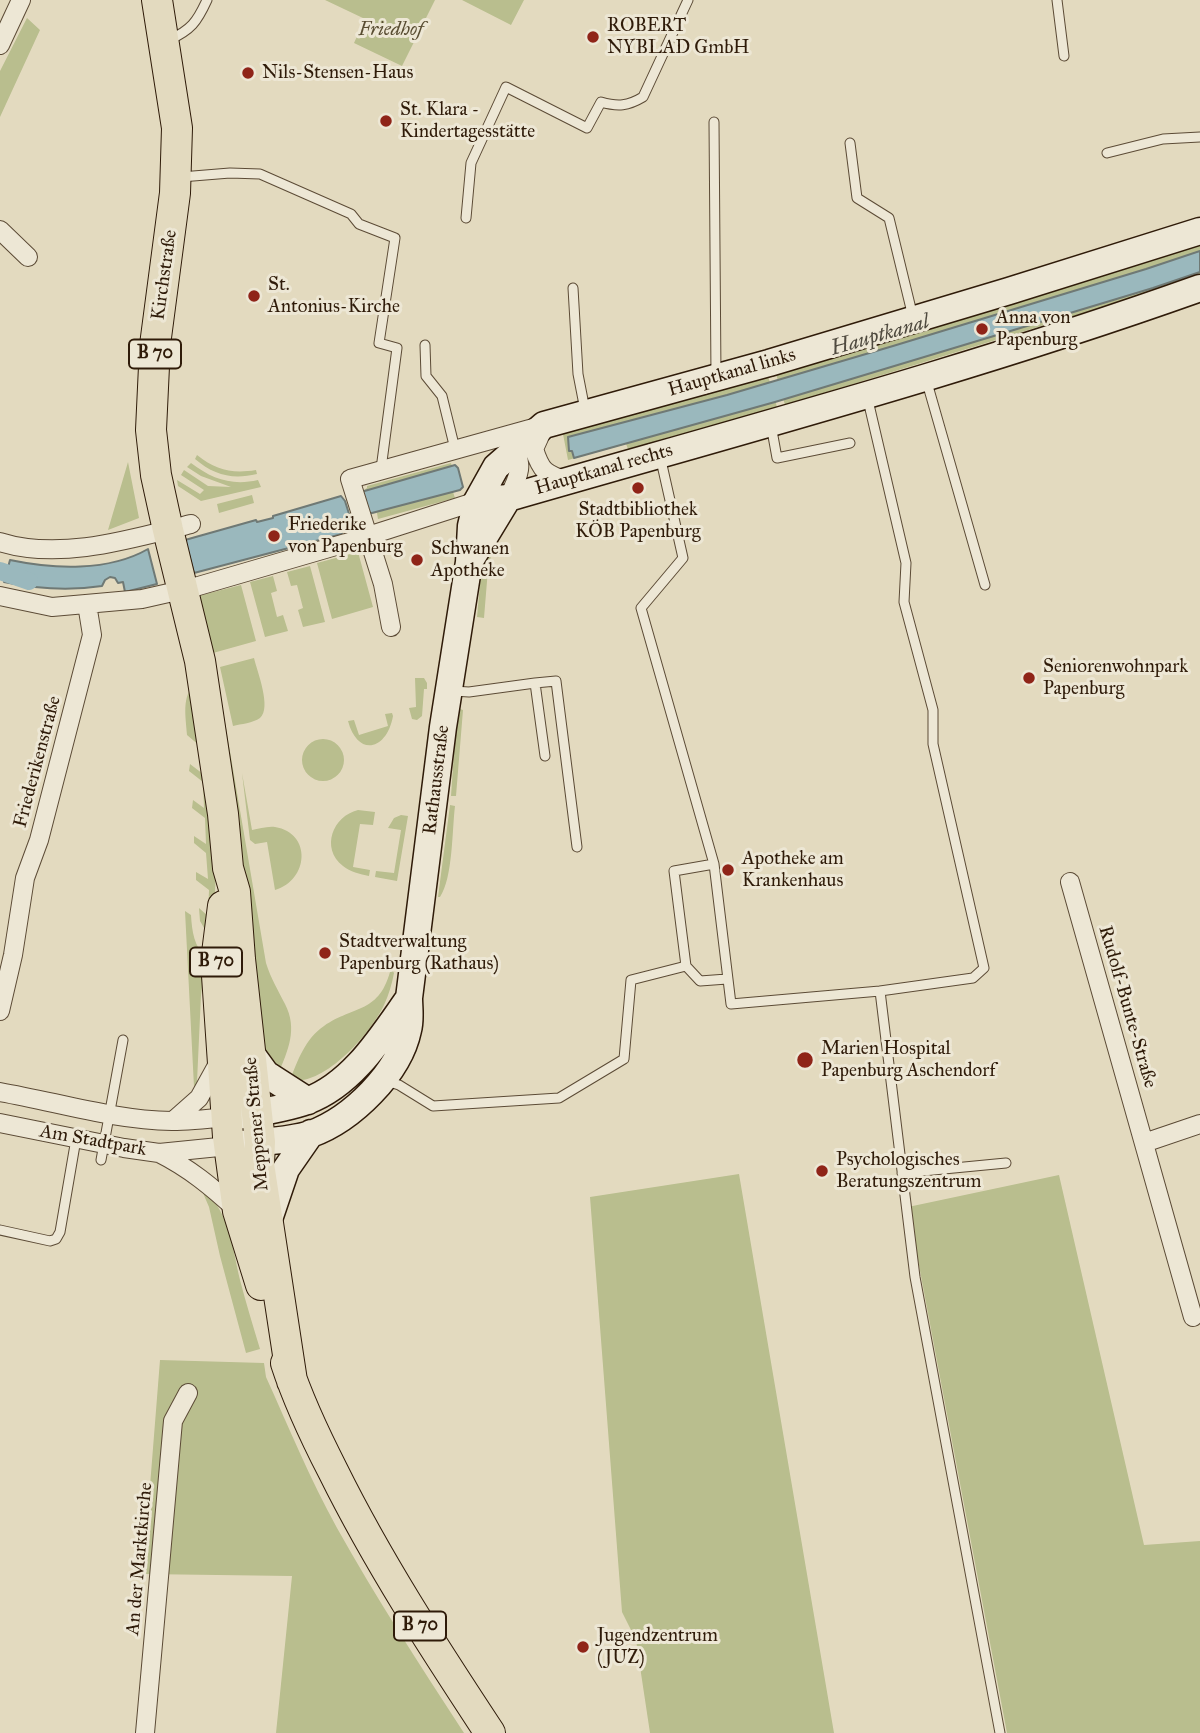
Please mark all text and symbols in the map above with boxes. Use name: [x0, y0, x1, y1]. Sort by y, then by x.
place label: ROBERT NYBLAD GmbH: [607, 15, 749, 59]
park label: Friedhof: [359, 19, 423, 41]
marker: ROBERT NYBLAD GmbH: [585, 29, 601, 45]
place label: Nils-Stensen-Haus: [262, 62, 413, 84]
marker: Nils-Stensen-Haus: [240, 65, 256, 81]
place label: St. Klara - Kindertagesstätte: [400, 99, 535, 143]
marker: St. Klara - Kindertagesstätte: [378, 113, 394, 129]
street label: Kirchstraße: [147, 228, 183, 322]
place label: St. Antonius-Kirche: [268, 274, 400, 318]
marker: St. Antonius-Kirche: [246, 288, 262, 304]
place label: Anna von Papenburg: [996, 307, 1077, 351]
water label: Hauptkanal: [828, 310, 932, 362]
marker: Anna von Papenburg: [974, 321, 990, 337]
road number: B 70: [129, 340, 181, 368]
street label: Hauptkanal links: [666, 344, 798, 402]
street label: Hauptkanal rechts: [532, 439, 676, 501]
marker: Stadtbibliothek KÖB Papenburg: [630, 480, 646, 496]
place label: Stadtbibliothek KÖB Papenburg: [575, 499, 701, 543]
place label: Friederike von Papenburg: [288, 514, 403, 558]
marker: Friederike von Papenburg: [266, 528, 282, 544]
place label: Schwanen Apotheke: [431, 538, 509, 582]
marker: Schwanen Apotheke: [409, 552, 425, 568]
place label: Seniorenwohnpark Papenburg: [1043, 656, 1188, 700]
marker: Seniorenwohnpark Papenburg: [1021, 670, 1037, 686]
street label: Friederikenstraße: [9, 694, 67, 830]
street label: Rathausstraße: [419, 724, 455, 836]
place label: Apotheke am Krankenhaus: [742, 848, 844, 892]
marker: Apotheke am Krankenhaus: [720, 862, 736, 878]
street label: Rudolf-Bunte-Straße: [1093, 923, 1161, 1091]
place label: Stadtverwaltung Papenburg (Rathaus): [339, 931, 499, 975]
marker: Stadtverwaltung Papenburg (Rathaus): [317, 945, 333, 961]
road number: B 70: [190, 947, 242, 976]
place label: Marien Hospital Papenburg Aschendorf: [821, 1038, 996, 1082]
marker: Marien Hospital Papenburg Aschendorf: [795, 1050, 815, 1070]
street label: Meppener Straße: [240, 1056, 274, 1192]
street label: Am Stadtpark: [38, 1120, 148, 1162]
place label: Psychologisches Beratungszentrum: [836, 1149, 981, 1193]
marker: Psychologisches Beratungszentrum: [814, 1163, 830, 1179]
street label: An der Marktkirche: [122, 1482, 158, 1636]
road number: B 70: [394, 1611, 446, 1640]
place label: Jugendzentrum (JUZ): [597, 1625, 718, 1669]
marker: Jugendzentrum (JUZ): [575, 1639, 591, 1655]

